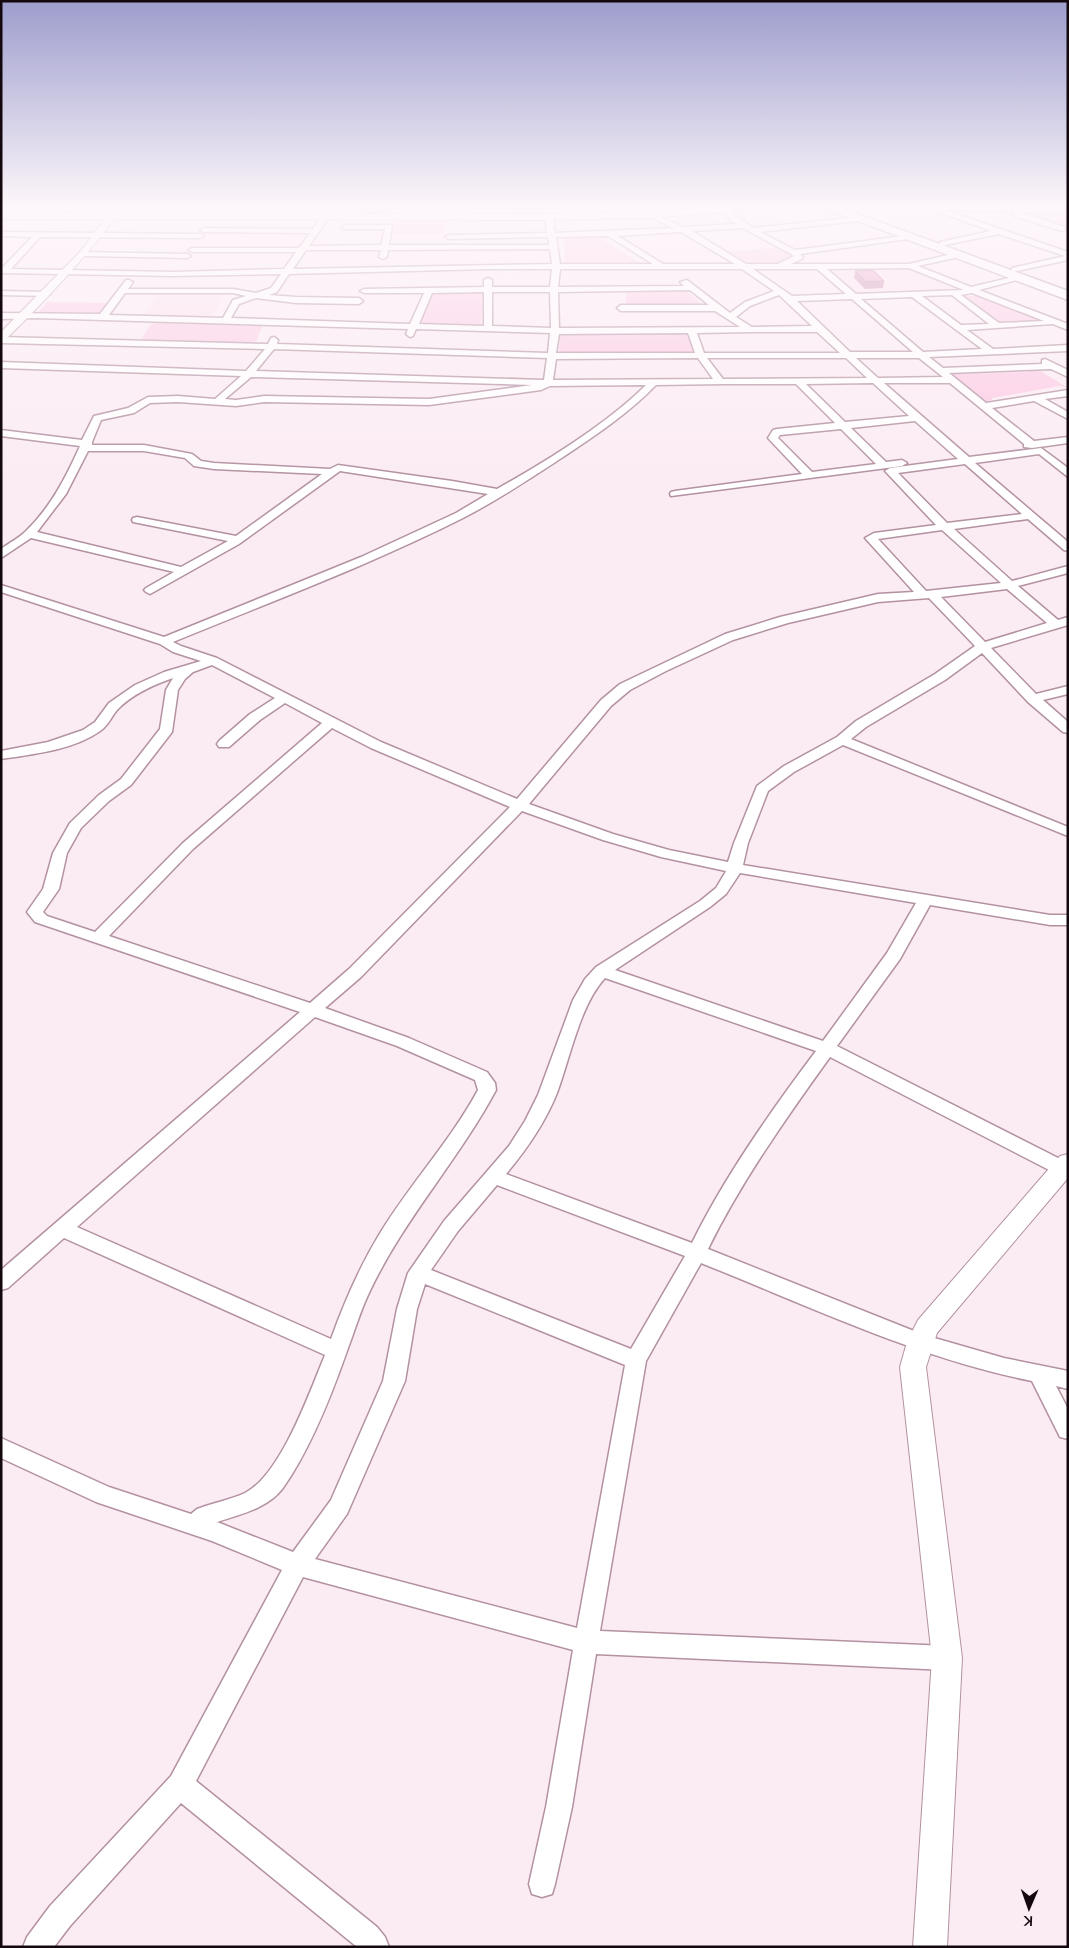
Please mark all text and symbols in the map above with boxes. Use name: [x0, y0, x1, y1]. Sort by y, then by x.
north arrow: [1004, 1883, 1054, 1933]
text: K: [1023, 1912, 1034, 1930]

